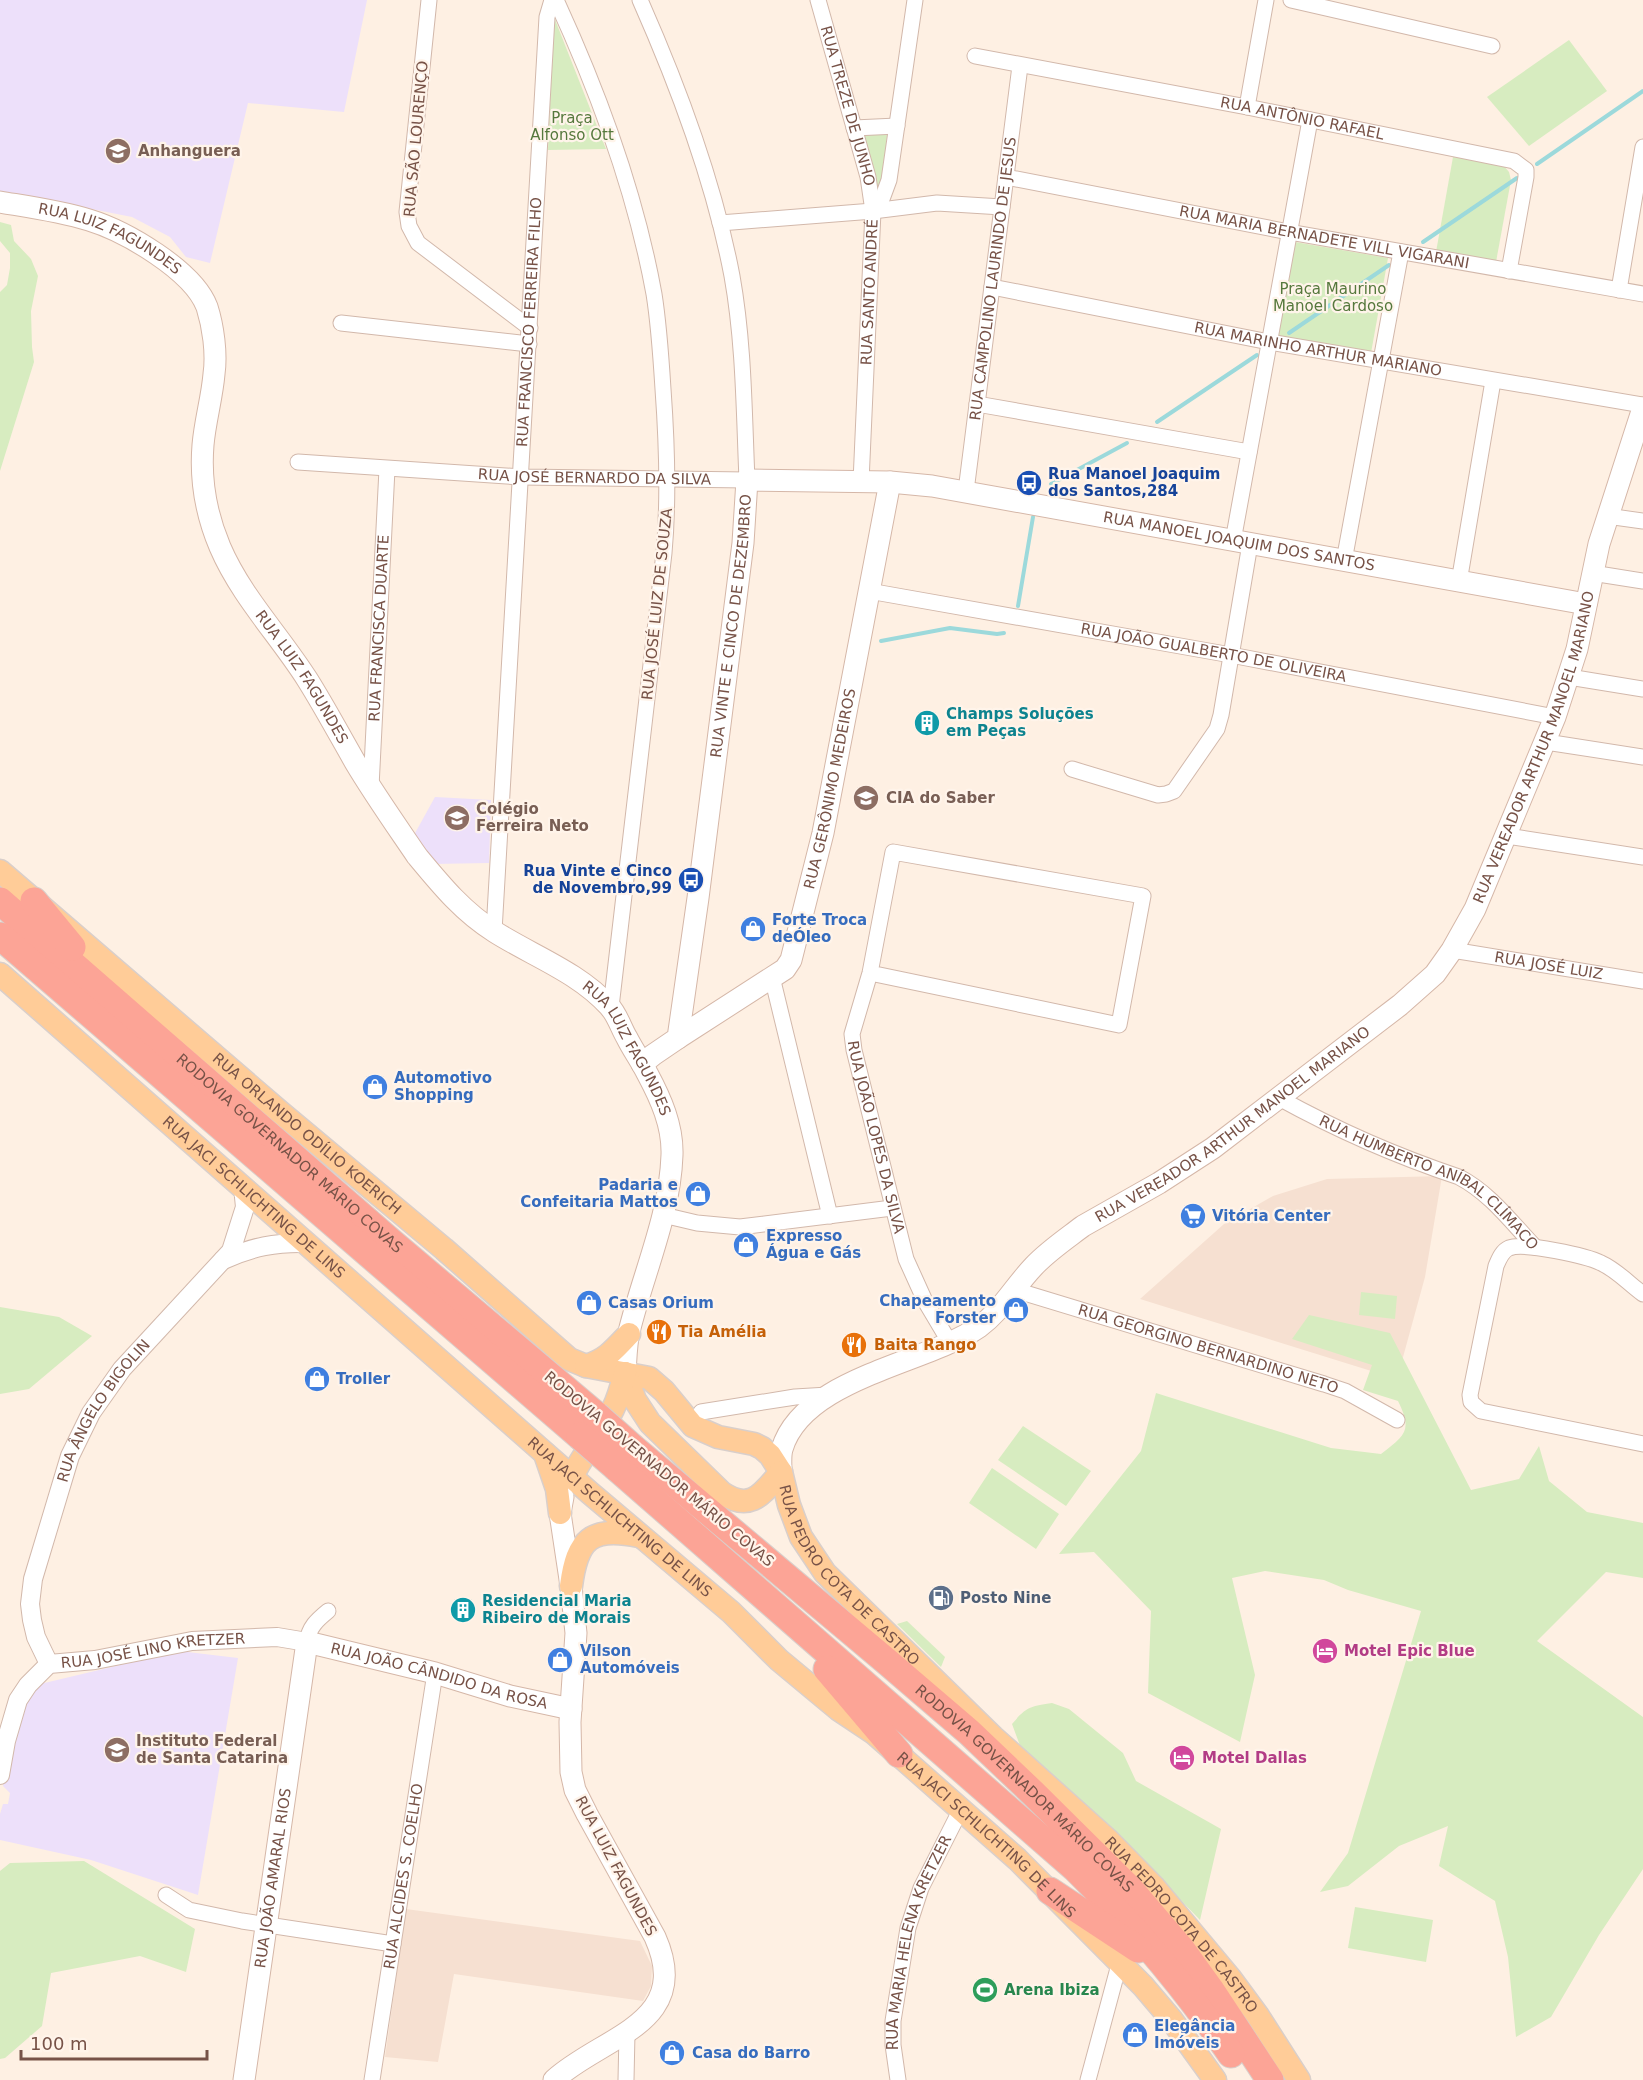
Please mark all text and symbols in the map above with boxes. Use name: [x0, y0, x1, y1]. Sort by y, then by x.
street label: RUA TREZE DE JUNHO: [817, 24, 878, 187]
street label: RUA SÃO LOURENÇO: [399, 60, 432, 218]
street label: RUA ANTÔNIO RAFAEL: [1219, 93, 1386, 144]
park label: Praça Alfonso Ott: [530, 109, 614, 144]
school or university icon: Anhanguera: [103, 136, 133, 166]
street label: RUA CAMPOLINO LAURINDO DE JESUS: [966, 136, 1020, 422]
place label: Anhanguera: [138, 142, 241, 160]
street label: RUA FRANCISCO FERREIRA FILHO: [513, 197, 546, 447]
street label: RUA LUIZ FAGUNDES: [37, 199, 185, 278]
street label: RUA MARIA BERNADETE VILL VIGARANI: [1178, 202, 1471, 272]
street label: RUA SANTO ANDRÉ: [857, 219, 882, 366]
park label: Praça Maurino Manoel Cardoso: [1273, 280, 1393, 315]
street label: RUA MARINHO ARTHUR MARIANO: [1193, 318, 1443, 380]
street label: RUA JOSÉ BERNARDO DA SILVA: [477, 465, 712, 489]
place label: Rua Manoel Joaquim dos Santos,284: [1048, 465, 1220, 500]
bus stop icon: Rua Manoel Joaquim dos Santos,284: [1014, 468, 1044, 498]
street label: RUA VINTE E CINCO DE DEZEMBRO: [707, 493, 755, 759]
street label: RUA JOSÉ LUIZ DE SOUZA: [637, 506, 676, 701]
street label: RUA MANOEL JOAQUIM DOS SANTOS: [1102, 508, 1376, 575]
street label: RUA FRANCISCA DUARTE: [365, 534, 393, 722]
street label: RUA VEREADOR ARTHUR MANOEL MARIANO: [1469, 589, 1598, 906]
street label: RUA LUIZ FAGUNDES: [252, 607, 352, 747]
street label: RUA JOÃO GUALBERTO DE OLIVEIRA: [1079, 620, 1349, 686]
street label: RUA GERÔNIMO MEDEIROS: [800, 687, 859, 891]
place label: Champs Soluções em Peças: [946, 705, 1094, 740]
building icon: Champs Soluções em Peças: [912, 708, 942, 738]
school or university icon: CIA do Saber: [851, 783, 881, 813]
place label: CIA do Saber: [886, 789, 996, 807]
place label: Colégio Ferreira Neto: [476, 800, 589, 835]
school or university icon: Colégio Ferreira Neto: [442, 803, 472, 833]
place label: Rua Vinte e Cinco de Novembro,99: [523, 862, 672, 897]
bus stop icon: Rua Vinte e Cinco de Novembro,99: [676, 865, 706, 895]
place label: Forte Troca deÓleo: [772, 911, 867, 946]
shop icon: Forte Troca deÓleo: [738, 914, 768, 944]
street label: RUA JOSÉ LUIZ: [1493, 948, 1604, 983]
street label: RUA LUIZ FAGUNDES: [579, 977, 674, 1118]
street label: RUA VEREADOR ARTHUR MANOEL MARIANO: [1092, 1022, 1373, 1226]
street label: RUA JOÃO LOPES DA SILVA: [844, 1040, 908, 1236]
street label: RUA ORLANDO ODÍLIO KOERICH: [209, 1049, 405, 1218]
street label: RODOVIA GOVERNADOR MÁRIO COVAS: [173, 1050, 406, 1257]
place label: Automotivo Shopping: [394, 1069, 492, 1104]
shop icon: Automotivo Shopping: [360, 1072, 390, 1102]
street label: RUA JACI SCHLICHTING DE LINS: [159, 1112, 349, 1282]
street label: RUA HUMBERTO ANÍBAL CLÍMACO: [1316, 1112, 1542, 1254]
place label: Padaria e Confeitaria Mattos: [520, 1176, 678, 1211]
shop icon: Padaria e Confeitaria Mattos: [683, 1179, 713, 1209]
supermarket icon: Vitória Center: [1178, 1201, 1208, 1231]
place label: Vitória Center: [1212, 1207, 1331, 1225]
place label: Expresso Água e Gás: [766, 1227, 861, 1262]
shop icon: Expresso Água e Gás: [731, 1230, 761, 1260]
shop icon: Casas Orium: [574, 1288, 604, 1318]
place label: Chapeamento Forster: [879, 1292, 997, 1327]
place label: Casas Orium: [608, 1294, 714, 1312]
shop icon: Chapeamento Forster: [1001, 1295, 1031, 1325]
street label: RUA GEORGINO BERNARDINO NETO: [1076, 1301, 1341, 1397]
restaurant icon: Tia Amélia: [644, 1317, 674, 1347]
place label: Tia Amélia: [678, 1323, 767, 1341]
restaurant icon: Baita Rango: [839, 1330, 869, 1360]
street label: RUA ÂNGELO BIGOLIN: [54, 1336, 154, 1484]
place label: Baita Rango: [874, 1336, 977, 1354]
shop icon: Troller: [302, 1364, 332, 1394]
street label: RODOVIA GOVERNADOR MÁRIO COVAS: [541, 1367, 778, 1570]
place label: Troller: [336, 1370, 391, 1388]
street label: RUA JACI SCHLICHTING DE LINS: [524, 1433, 716, 1601]
street label: RUA PEDRO COTA DE CASTRO: [775, 1483, 923, 1669]
fuel station icon: Posto Nine: [926, 1583, 956, 1613]
place label: Posto Nine: [960, 1589, 1051, 1607]
place label: Residencial Maria Ribeiro de Morais: [482, 1592, 632, 1627]
building icon: Residencial Maria Ribeiro de Morais: [448, 1595, 478, 1625]
street label: RUA JOSÉ LINO KRETZER: [60, 1630, 246, 1672]
hotel icon: Motel Epic Blue: [1310, 1636, 1340, 1666]
street label: RUA JOÃO CÂNDIDO DA ROSA: [329, 1639, 550, 1713]
place label: Vilson Automóveis: [580, 1642, 680, 1677]
place label: Motel Epic Blue: [1344, 1642, 1475, 1660]
shop icon: Vilson Automóveis: [545, 1645, 575, 1675]
street label: RODOVIA GOVERNADOR MÁRIO COVAS: [911, 1681, 1137, 1896]
place label: Instituto Federal de Santa Catarina: [136, 1732, 288, 1767]
school or university icon: Instituto Federal de Santa Catarina: [102, 1735, 132, 1765]
hotel icon: Motel Dallas: [1167, 1743, 1197, 1773]
street label: RUA JACI SCHLICHTING DE LINS: [893, 1748, 1080, 1922]
place label: Motel Dallas: [1202, 1749, 1307, 1767]
street label: RUA ALCIDES S. COELHO: [380, 1782, 427, 1971]
street label: RUA JOÃO AMARAL RIOS: [251, 1787, 295, 1969]
street label: RUA LUIZ FAGUNDES: [571, 1793, 661, 1939]
street label: RUA MARIA HELENA KRETZER: [884, 1832, 955, 2050]
street label: RUA PEDRO COTA DE CASTRO: [1101, 1833, 1262, 2016]
sports icon: Arena Ibiza: [970, 1975, 1000, 2005]
place label: Arena Ibiza: [1004, 1981, 1100, 1999]
place label: Elegância Imóveis: [1154, 2017, 1235, 2052]
shop icon: Elegância Imóveis: [1120, 2020, 1150, 2050]
scale bar: [21, 2023, 207, 2061]
text: 100 m: [30, 2033, 88, 2054]
shop icon: Casa do Barro: [657, 2038, 687, 2068]
place label: Casa do Barro: [692, 2044, 810, 2062]

